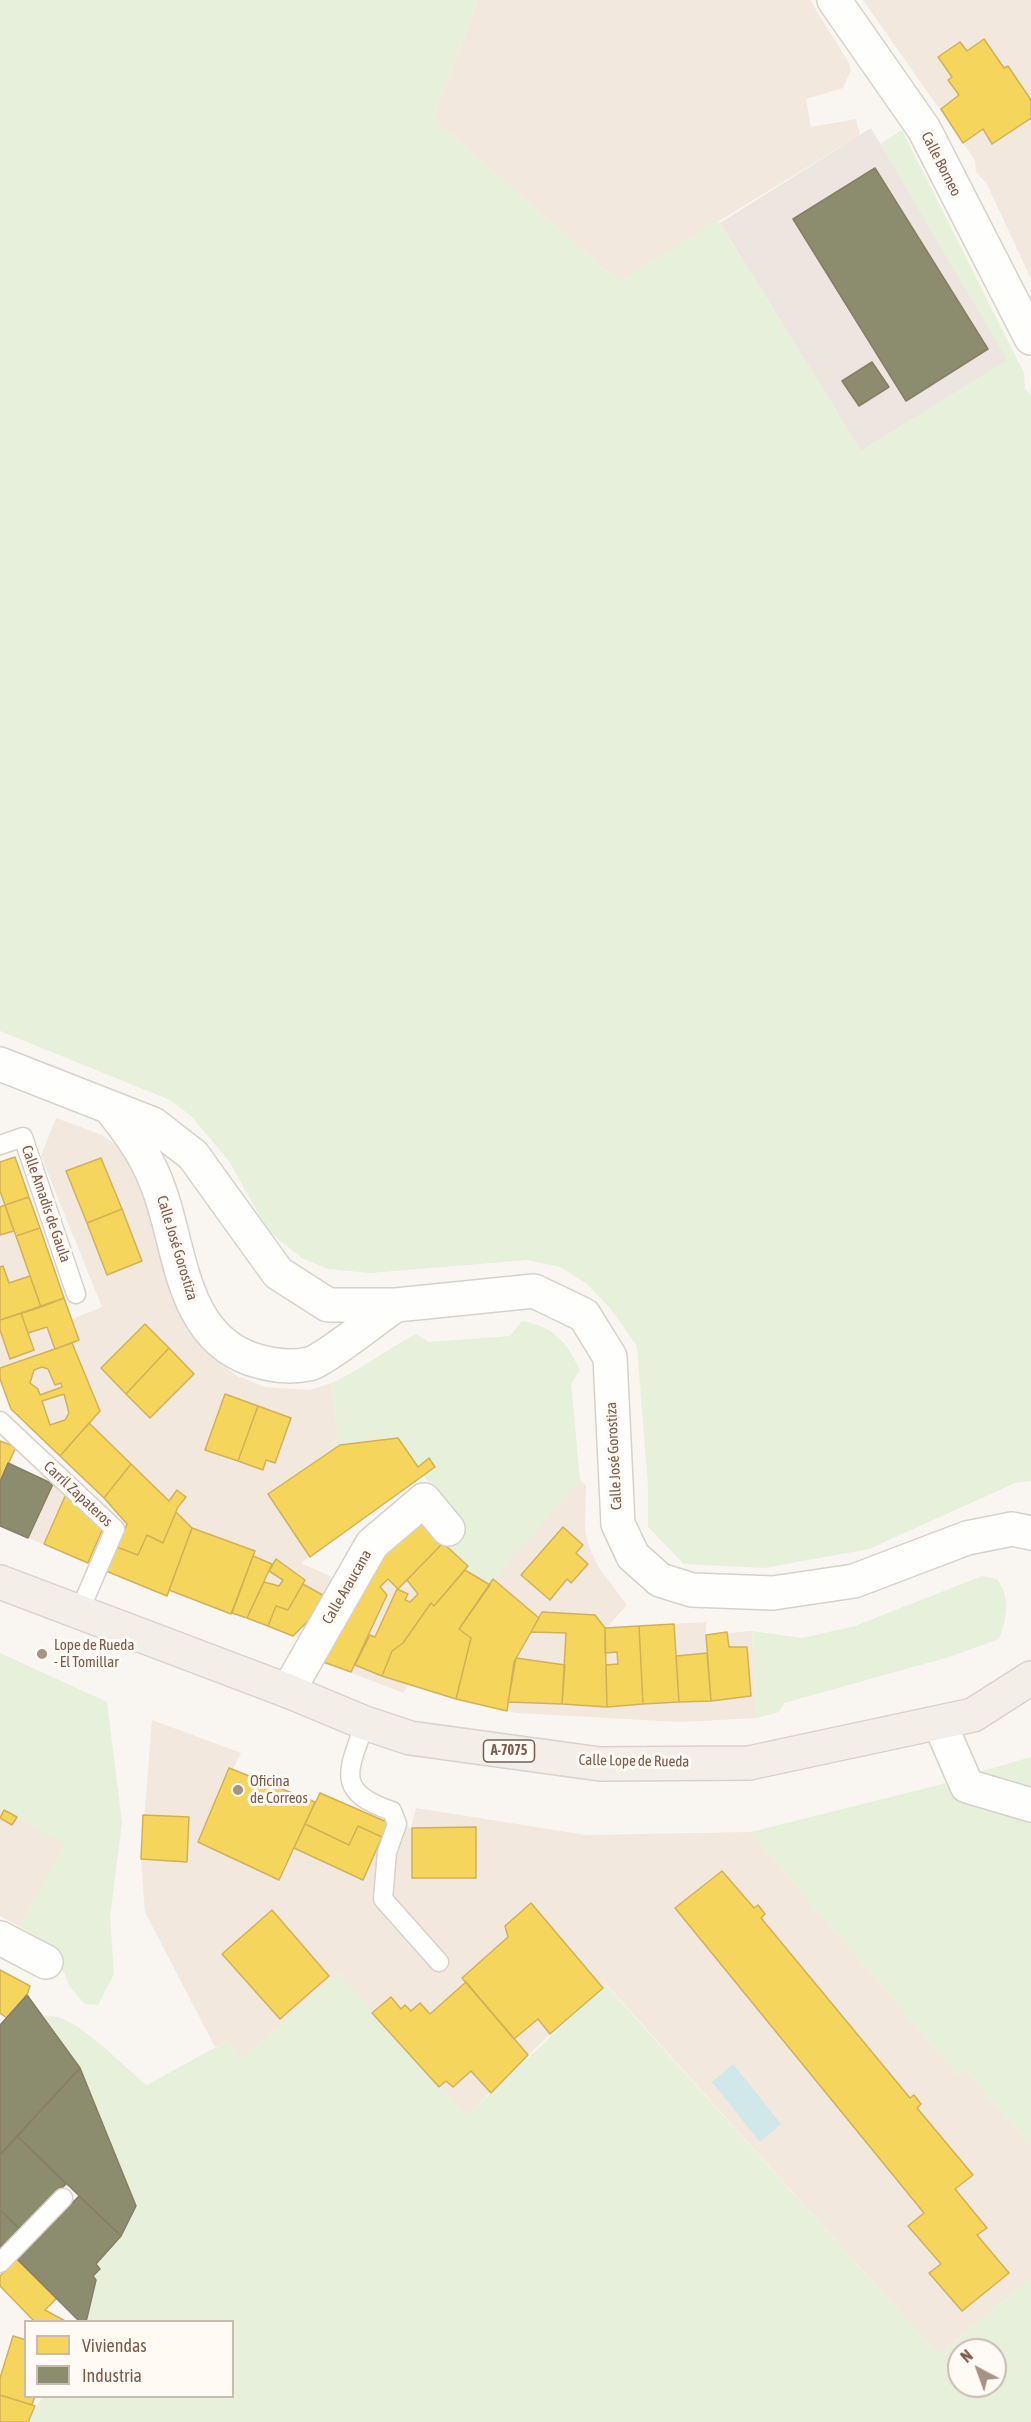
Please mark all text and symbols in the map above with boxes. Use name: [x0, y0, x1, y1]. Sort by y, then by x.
street label: Calle Borneo: [917, 129, 965, 199]
street label: Calle Amadis de Gaula: [18, 1143, 74, 1265]
street label: Calle José Gorostiza: [153, 1194, 201, 1302]
street label: Calle José Gorostiza: [602, 1401, 626, 1511]
street label: Carril Zapateros: [40, 1458, 116, 1530]
street label: Calle Araucana: [318, 1547, 376, 1627]
place label: Lope de Rueda - El Tomillar: [54, 1636, 134, 1671]
marker: Lope de Rueda - El Tomillar: [35, 1647, 49, 1661]
road number: A-7075: [484, 1740, 534, 1762]
street label: Calle Lope de Rueda: [578, 1751, 690, 1771]
place label: Oficina de Correos: [250, 1772, 308, 1807]
marker: Oficina de Correos: [231, 1783, 245, 1797]
legend: [24, 2320, 234, 2398]
text: Viviendas: [82, 2335, 147, 2356]
north arrow: [947, 2338, 1007, 2398]
text: N: [957, 2346, 976, 2366]
text: Industria: [82, 2365, 142, 2386]

